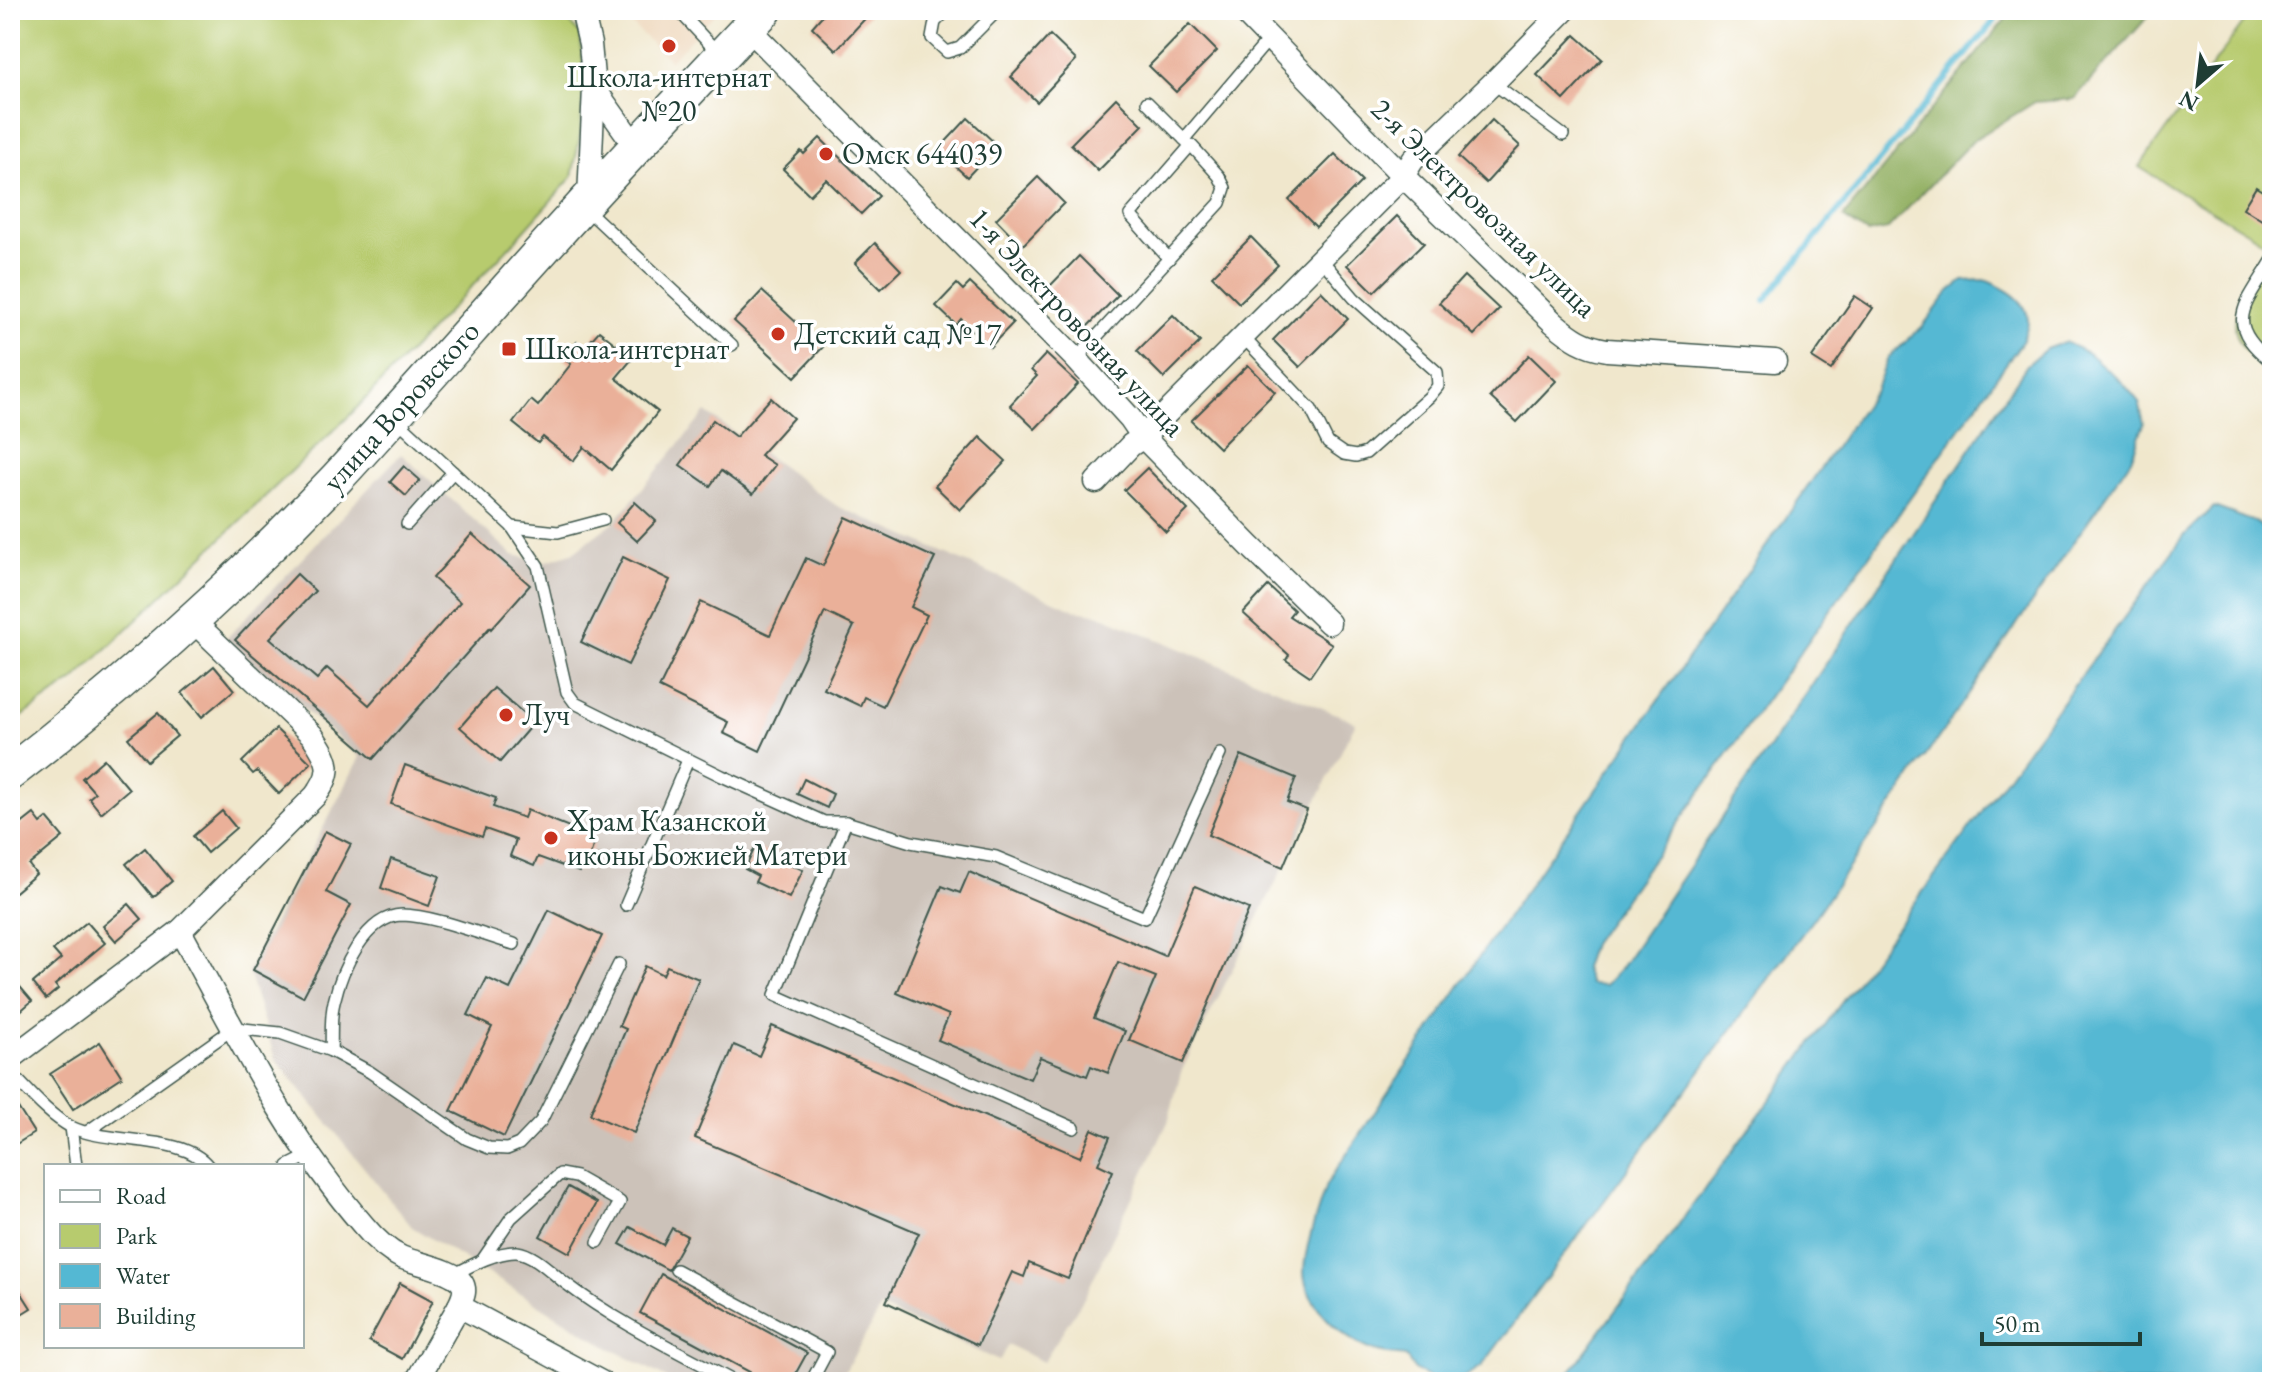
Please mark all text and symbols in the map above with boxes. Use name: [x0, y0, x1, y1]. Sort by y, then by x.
marker: Школа-интернат №20: [660, 37, 678, 55]
north arrow: [2158, 44, 2238, 124]
place label: Школа-интернат №20: [567, 57, 771, 130]
text: N: [2174, 84, 2204, 118]
street label: 2-я Электровозная улица: [1363, 90, 1606, 326]
place label: Омск 644039: [842, 134, 1002, 173]
marker: Омск 644039: [817, 145, 835, 163]
street label: 1-я Электровозная улица: [961, 199, 1194, 445]
street label: улица Воровского: [313, 312, 488, 500]
place label: Детский сад №17: [794, 314, 1002, 353]
marker: Детский сад №17: [769, 325, 787, 343]
place label: Школа-интернат: [525, 329, 729, 368]
marker: Школа-интернат: [500, 340, 518, 358]
place label: Луч: [522, 695, 570, 734]
marker: Луч: [497, 706, 515, 724]
place label: Храм Казанской иконы Божией Матери: [566, 801, 847, 874]
marker: Храм Казанской иконы Божией Матери: [542, 829, 560, 847]
legend: [44, 1164, 304, 1348]
text: Road: [116, 1180, 167, 1211]
text: Park: [116, 1220, 158, 1251]
text: Water: [116, 1260, 170, 1291]
scale bar: [1982, 1296, 2140, 1346]
text: Building: [116, 1300, 196, 1331]
text: 50 m: [1994, 1308, 2041, 1339]

